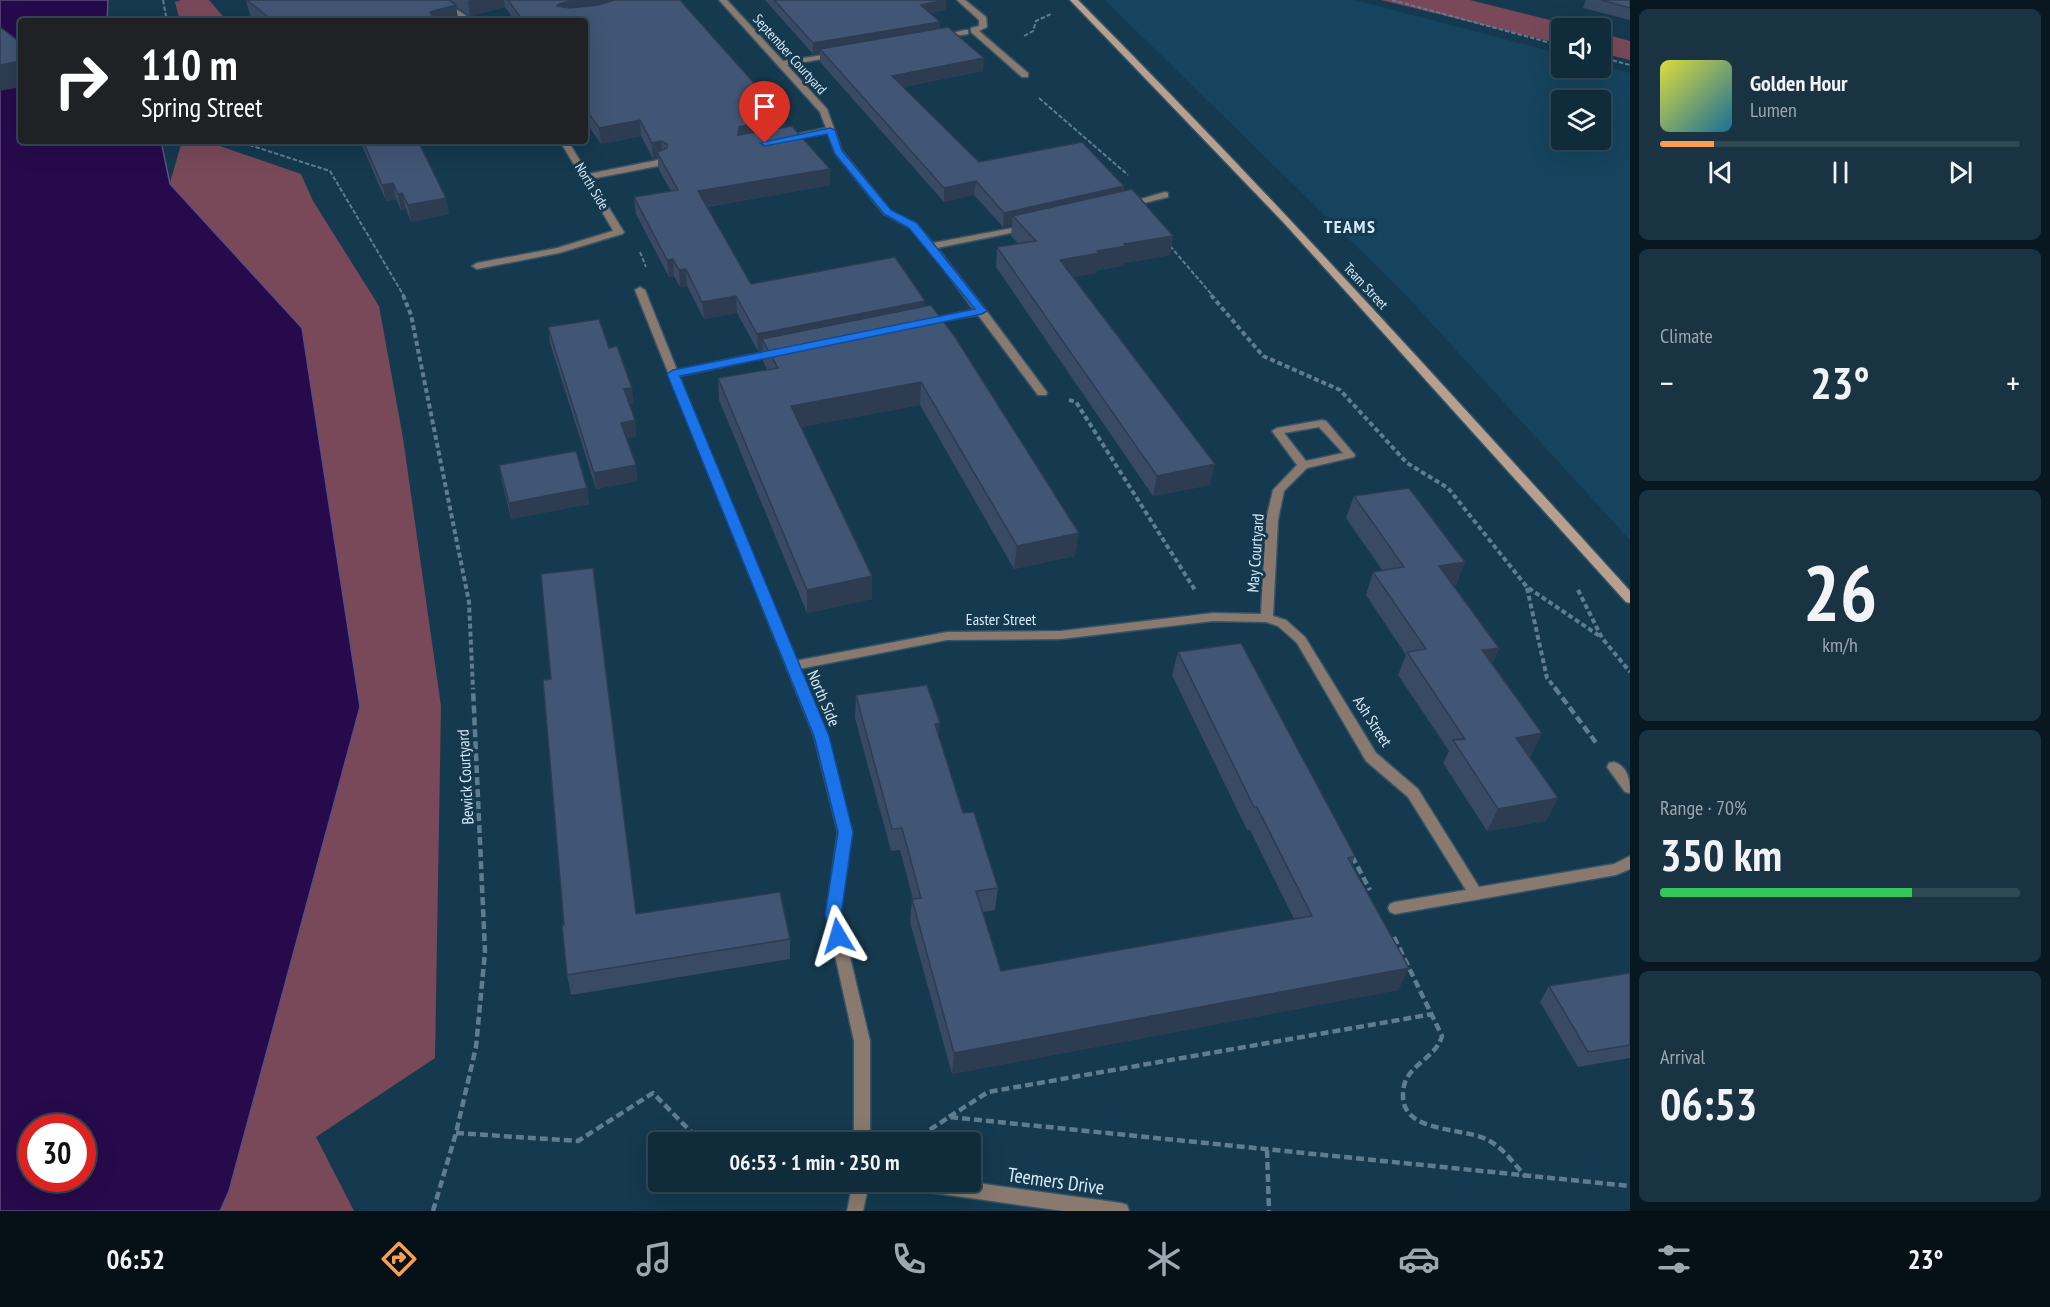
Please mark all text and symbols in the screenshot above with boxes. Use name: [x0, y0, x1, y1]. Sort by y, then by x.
street label: September Courtyard: [749, 10, 831, 98]
map controls: [1551, 18, 1611, 150]
button: sound: [1551, 18, 1611, 78]
text: 110 m: [141, 37, 238, 92]
icon: right: [42, 42, 120, 120]
text: Golden Hour: [1750, 69, 1848, 97]
pin: [739, 81, 790, 143]
text: Spring Street: [141, 90, 263, 124]
icon: arrive: [748, 90, 781, 123]
button: layers: [1551, 90, 1611, 150]
text: Lumen: [1750, 97, 1797, 123]
icon: previous: [1704, 156, 1737, 189]
icon: pause: [1824, 156, 1857, 189]
icon: next: [1944, 156, 1977, 189]
street label: North Side: [571, 159, 613, 213]
district label: TEAMS: [1324, 215, 1376, 238]
street label: Team Street: [1340, 259, 1392, 313]
text: Climate: [1660, 323, 1713, 349]
text: 23°: [1810, 353, 1870, 411]
text: −: [1660, 361, 1674, 404]
text: +: [2006, 361, 2020, 404]
street label: May Courtyard: [1242, 513, 1268, 593]
text: 26: [1803, 542, 1877, 643]
street label: Easter Street: [966, 609, 1037, 629]
text: km/h: [1822, 632, 1858, 658]
street label: North Side: [803, 667, 845, 729]
street label: Ash Street: [1349, 692, 1397, 751]
street label: Bewick Courtyard: [453, 729, 477, 825]
text: Range · 70%: [1660, 795, 1747, 821]
text: 350 km: [1660, 825, 1782, 883]
position arrow: [806, 904, 870, 968]
text: Arrival: [1660, 1044, 1705, 1070]
text: 06:53: [1660, 1074, 1757, 1132]
speed limit sign: 30: [18, 1114, 96, 1192]
text: 06:53 · 1 min · 250 m: [729, 1148, 900, 1176]
street label: Teemers Drive: [1006, 1161, 1106, 1201]
icon: directions: [378, 1238, 420, 1280]
icon: music: [633, 1238, 675, 1280]
icon: phone: [888, 1238, 930, 1280]
icon: climate: [1143, 1238, 1185, 1280]
icon: car: [1398, 1238, 1440, 1280]
icon: filters: [1653, 1238, 1695, 1280]
text: 06:52: [106, 1242, 165, 1276]
text: 23°: [1908, 1242, 1943, 1276]

